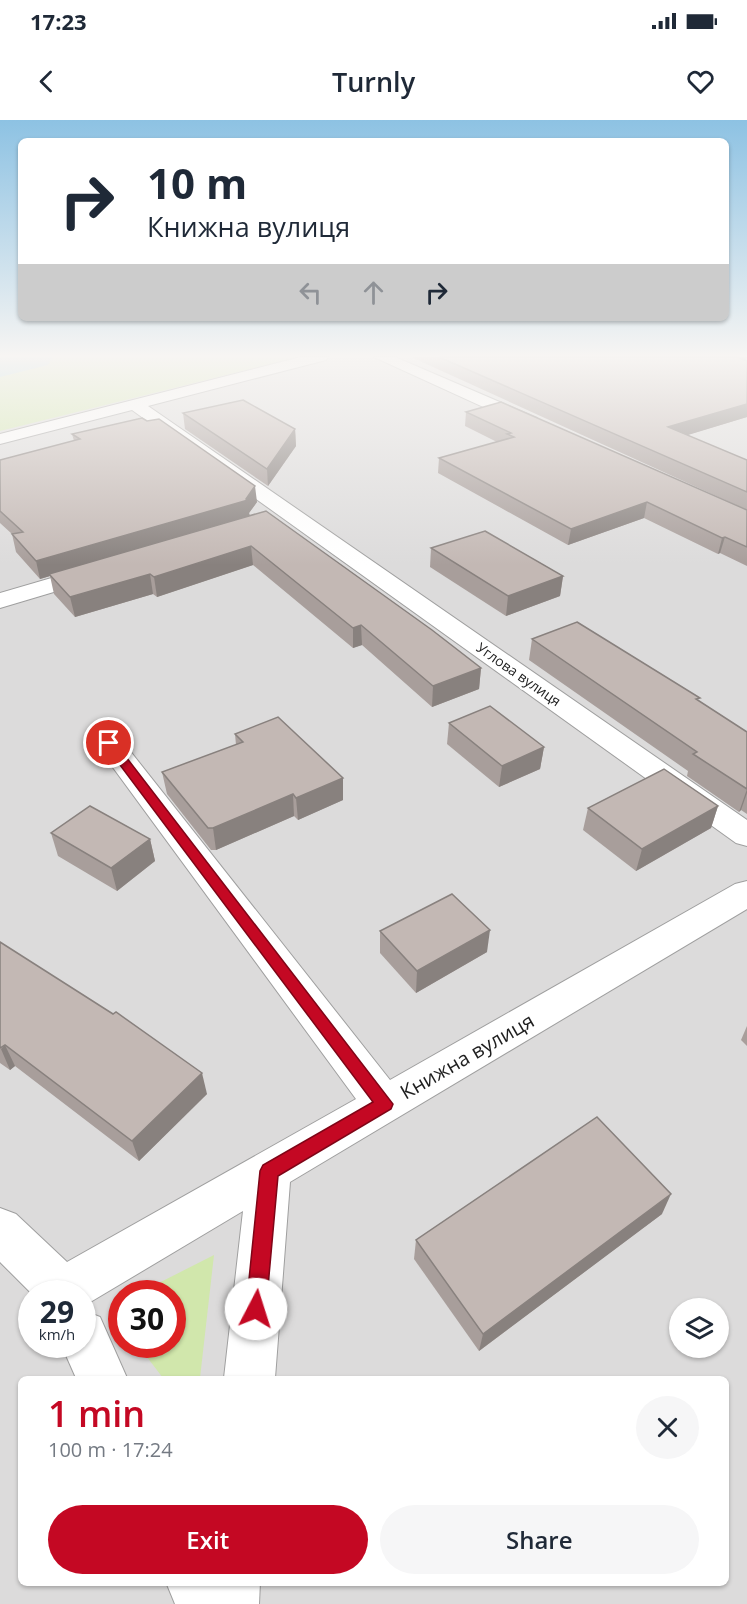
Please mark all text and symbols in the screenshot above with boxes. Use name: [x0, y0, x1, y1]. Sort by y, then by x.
text: 17:23: [30, 6, 87, 36]
text: Turnly: [332, 63, 415, 100]
icon: back: [30, 65, 63, 98]
icon: heart: [684, 65, 717, 98]
text: 10 m: [147, 154, 247, 211]
icon: right: [48, 162, 126, 240]
text: Книжна вулиця: [147, 208, 350, 245]
icon: left: [294, 276, 327, 309]
icon: ahead: [357, 276, 390, 309]
icon: right: [420, 276, 453, 309]
street label: Углова вулиця: [473, 638, 565, 710]
pin: [83, 717, 134, 768]
icon: arrive: [92, 726, 125, 759]
street label: Книжна вулиця: [395, 1007, 539, 1105]
position arrow: [224, 1277, 288, 1341]
speed limit sign: 30: [108, 1280, 186, 1358]
text: 29: [40, 1291, 74, 1332]
map controls: [669, 1298, 729, 1358]
button: layers: [669, 1298, 729, 1358]
text: km/h: [39, 1324, 75, 1344]
text: 1 min: [48, 1389, 145, 1438]
button: close: [636, 1396, 699, 1459]
text: 100 m · 17:24: [48, 1436, 173, 1463]
button: Exit: [48, 1505, 368, 1574]
button: Share: [380, 1505, 699, 1574]

